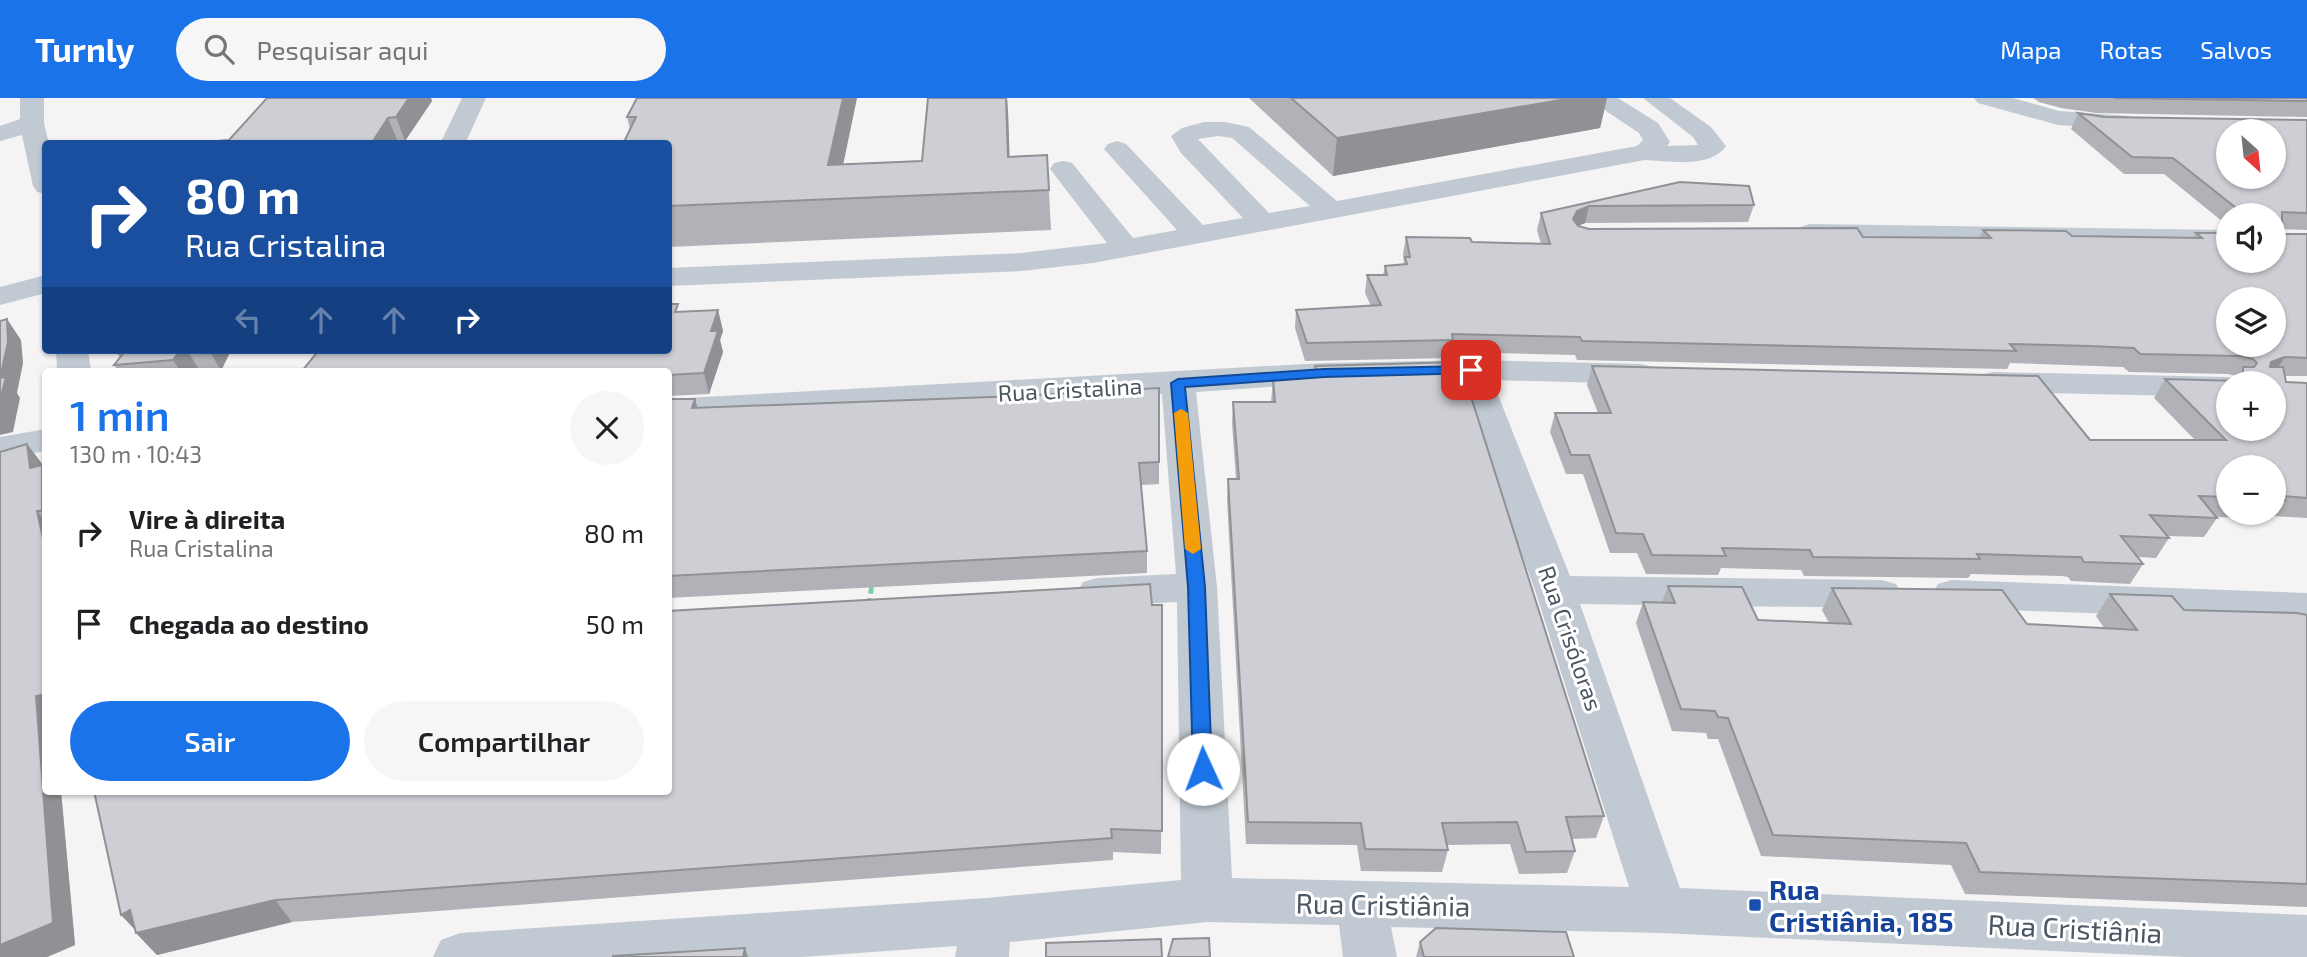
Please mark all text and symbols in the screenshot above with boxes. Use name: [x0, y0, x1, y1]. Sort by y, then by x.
search box: [176, 18, 666, 81]
text: Turnly: [35, 29, 134, 69]
icon: search: [200, 30, 238, 68]
text: Pesquisar aqui: [256, 34, 428, 65]
text: Mapa: [2000, 35, 2062, 64]
text: Rotas: [2100, 35, 2162, 64]
text: Salvos: [2200, 35, 2272, 64]
north arrow: [2216, 119, 2286, 189]
map controls: [2216, 119, 2286, 525]
text: 80 m: [185, 165, 300, 224]
icon: right: [70, 168, 161, 259]
button: sound: [2216, 203, 2286, 273]
text: Rua Cristalina: [185, 225, 386, 263]
button: layers: [2216, 287, 2286, 357]
icon: left: [229, 301, 267, 339]
icon: ahead: [302, 301, 340, 339]
icon: ahead: [375, 301, 413, 339]
icon: right: [448, 301, 486, 339]
pin: [1441, 340, 1501, 400]
icon: arrive: [1452, 351, 1490, 389]
street label: Rua Cristalina: [997, 371, 1143, 407]
button: +: [2216, 371, 2286, 441]
text: 1 min: [70, 389, 170, 439]
button: close: [570, 391, 644, 465]
text: 130 m · 10:43: [70, 440, 202, 468]
button: −: [2216, 455, 2286, 525]
text: Vire à direita: [129, 503, 285, 534]
icon: right: [70, 514, 108, 552]
text: 80 m: [584, 517, 644, 548]
text: Rua Cristalina: [129, 534, 274, 562]
street label: Rua Crisóloras: [1533, 562, 1609, 714]
icon: arrive: [70, 605, 108, 643]
text: Chegada ao destino: [129, 608, 369, 639]
text: 50 m: [586, 608, 644, 639]
button: Sair: [70, 701, 350, 781]
button: Compartilhar: [364, 701, 644, 781]
position arrow: [1166, 732, 1240, 806]
place label: Rua Cristiânia, 185: [1769, 872, 1954, 938]
street label: Rua Cristiânia: [1295, 885, 1471, 923]
marker: Rua Cristiânia, 185: [1747, 897, 1763, 913]
street label: Rua Cristiânia: [1987, 906, 2163, 950]

